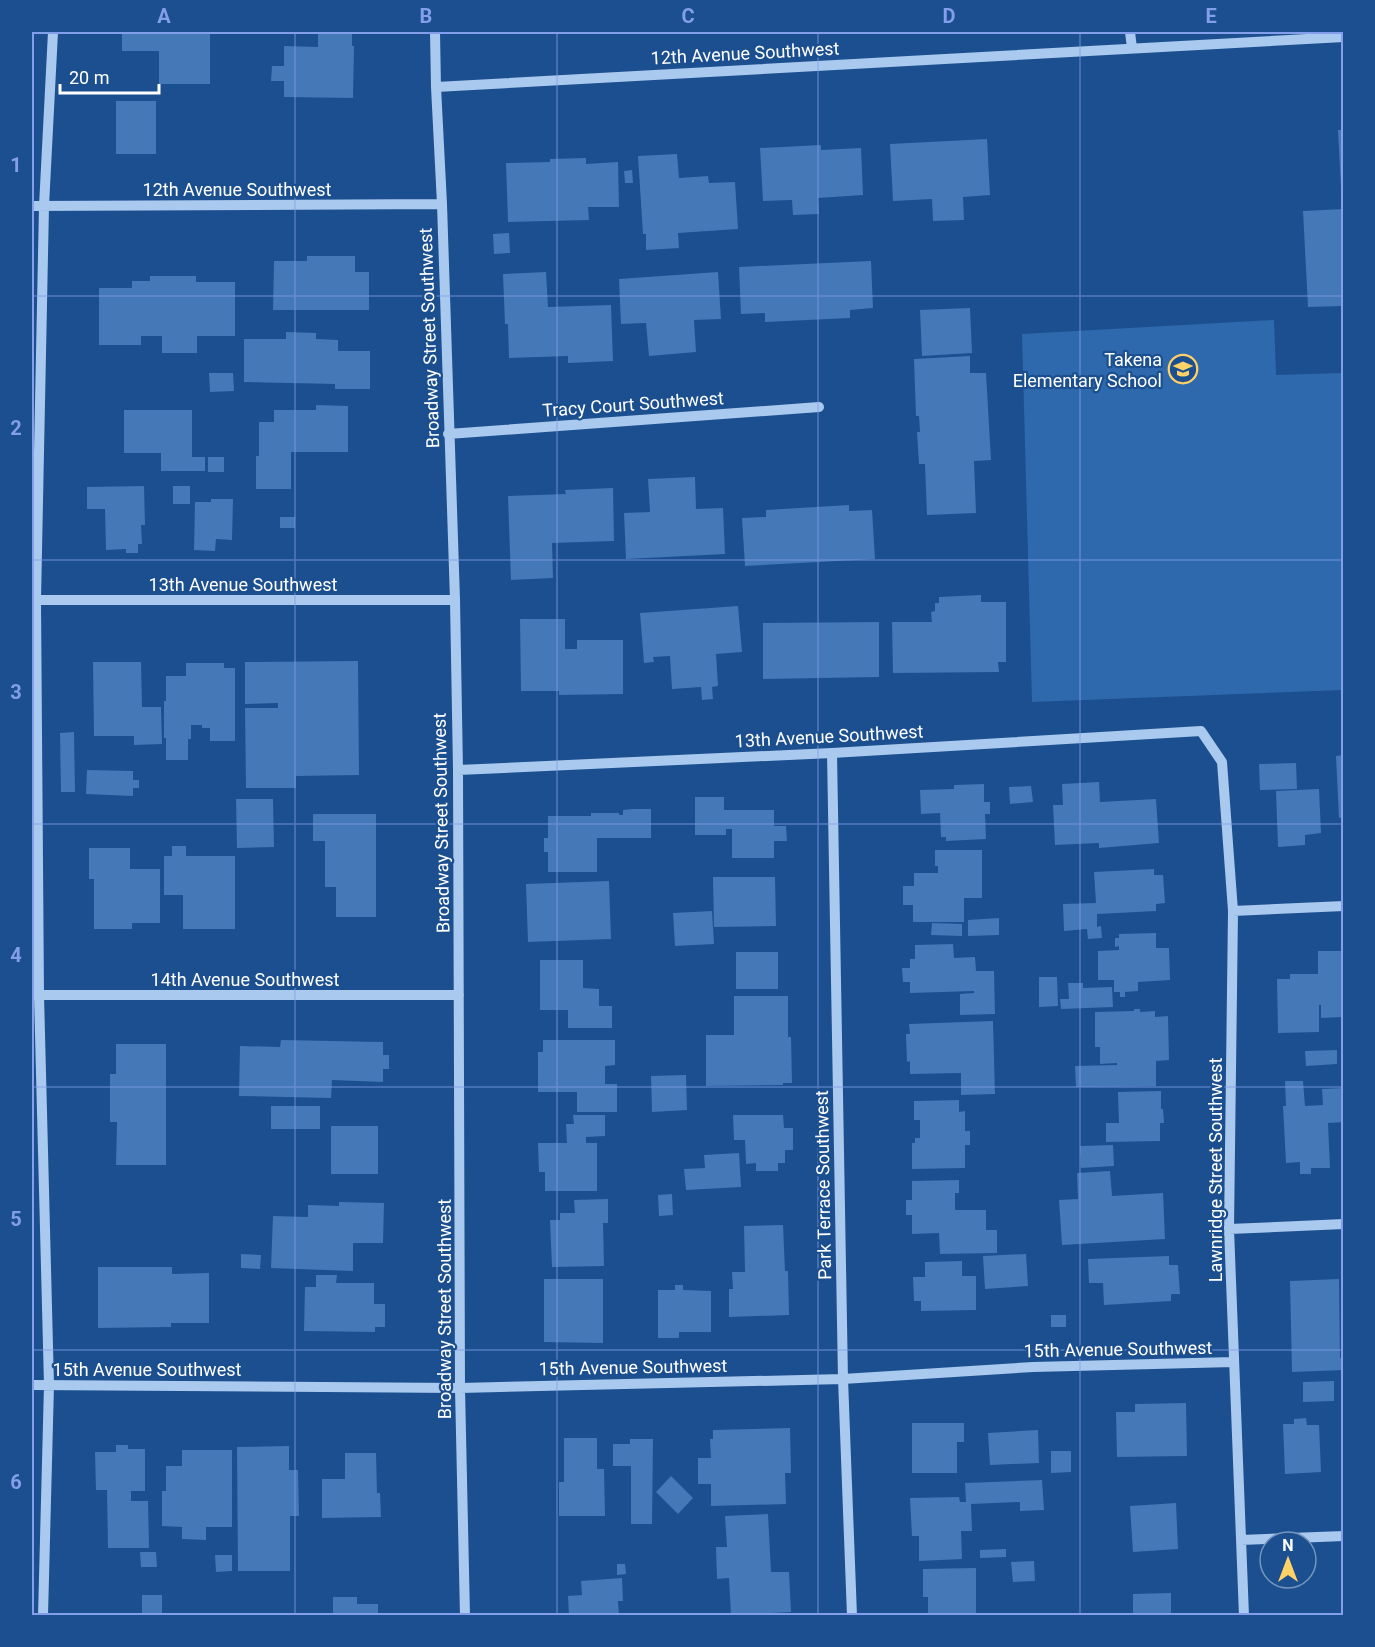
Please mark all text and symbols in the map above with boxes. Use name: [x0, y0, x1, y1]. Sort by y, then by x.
text: A: [157, 4, 171, 28]
text: B: [420, 4, 432, 28]
text: C: [681, 4, 695, 28]
text: D: [943, 4, 956, 28]
text: E: [1205, 4, 1217, 28]
street label: 12th Avenue Southwest: [650, 38, 840, 68]
scale bar: [60, 57, 159, 95]
text: 20 m: [69, 67, 109, 88]
text: 1: [10, 153, 22, 177]
street label: 12th Avenue Southwest: [143, 179, 331, 200]
street label: Broadway Street Southwest: [415, 227, 443, 449]
place label: Takena Elementary School: [1013, 349, 1162, 391]
school or university icon: Takena Elementary School: [1167, 353, 1199, 385]
street label: Tracy Court Southwest: [542, 387, 724, 421]
text: 2: [10, 416, 22, 440]
street label: 13th Avenue Southwest: [149, 574, 337, 595]
text: 3: [10, 680, 22, 704]
street label: Broadway Street Southwest: [429, 713, 453, 933]
street label: 13th Avenue Southwest: [734, 721, 924, 751]
text: 4: [10, 943, 22, 967]
street label: 14th Avenue Southwest: [151, 969, 339, 990]
street label: Lawnridge Street Southwest: [1205, 1058, 1226, 1282]
street label: Park Terrace Southwest: [811, 1090, 835, 1280]
street label: Broadway Street Southwest: [434, 1199, 455, 1419]
text: 5: [10, 1207, 22, 1231]
street label: 15th Avenue Southwest: [1023, 1337, 1213, 1361]
street label: 15th Avenue Southwest: [538, 1355, 728, 1379]
street label: 15th Avenue Southwest: [53, 1359, 241, 1380]
text: 6: [10, 1470, 22, 1494]
north arrow: [1258, 1530, 1318, 1590]
text: N: [1282, 1536, 1294, 1555]

